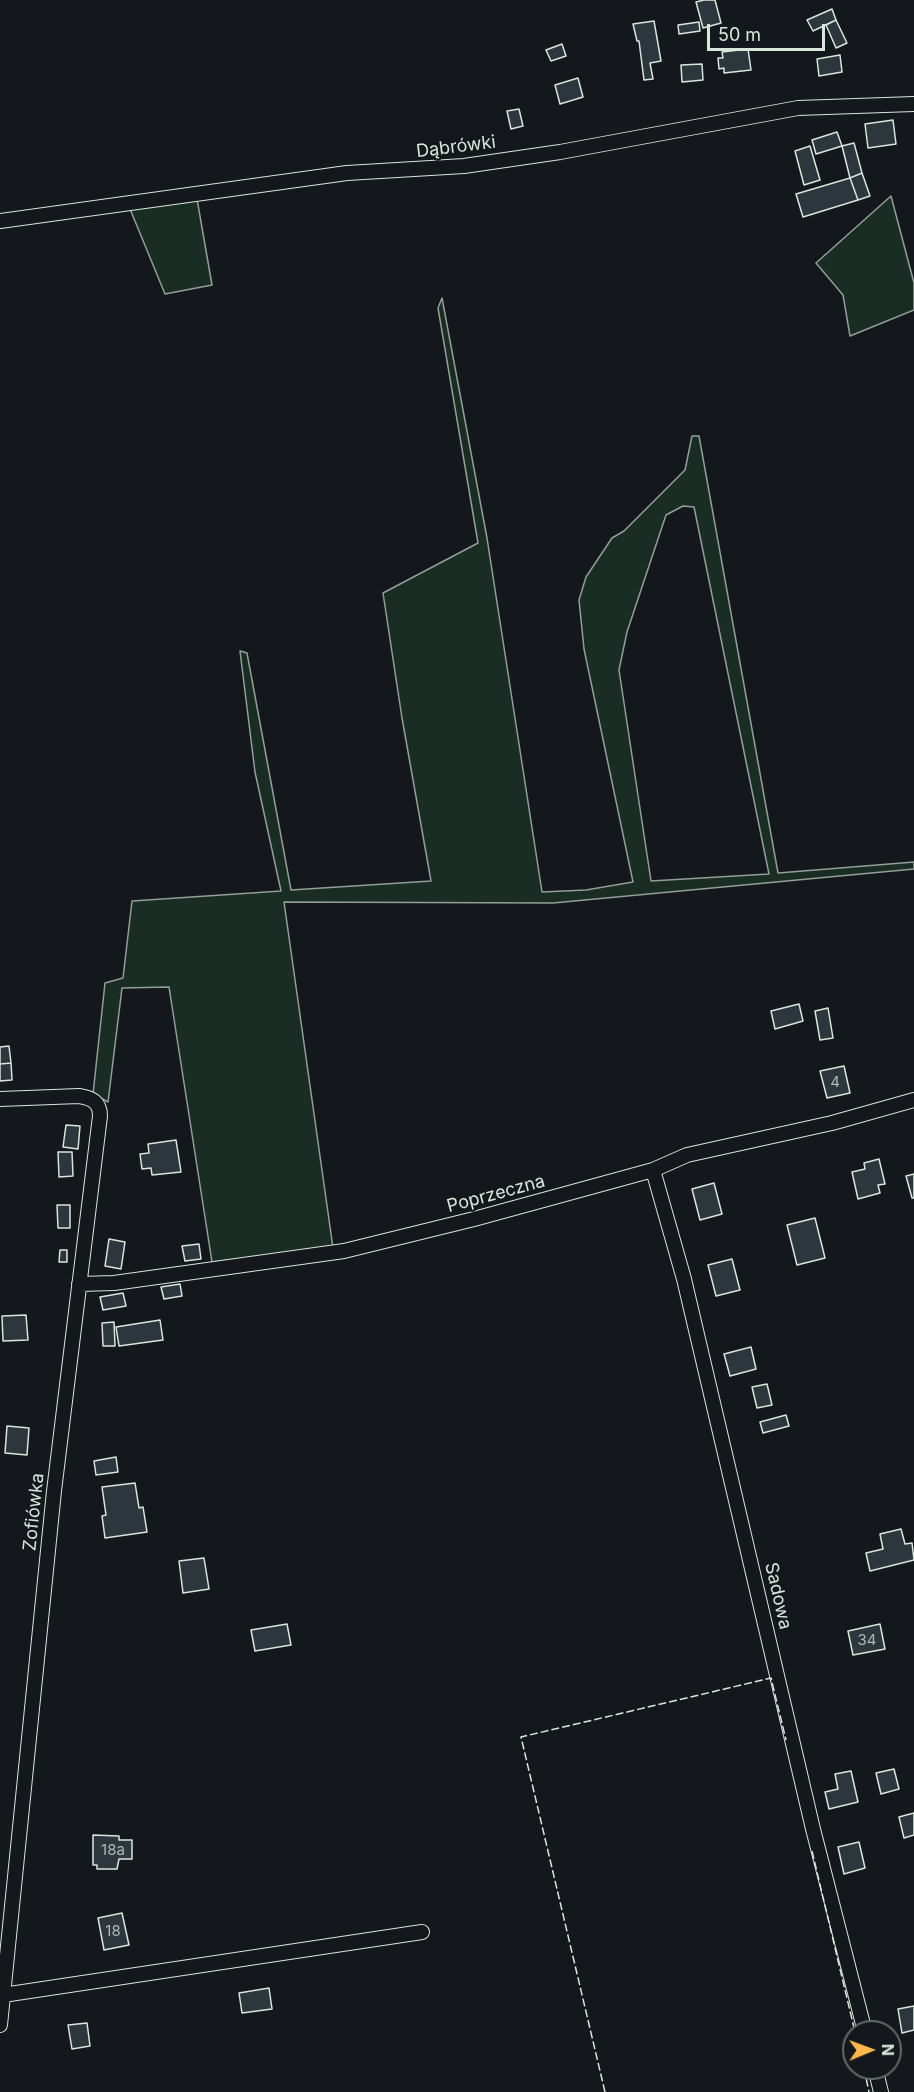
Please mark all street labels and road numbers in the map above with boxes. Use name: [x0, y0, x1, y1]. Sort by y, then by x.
street label: Dąbrówki: [415, 131, 497, 163]
street label: Poprzeczna: [444, 1171, 548, 1217]
street label: Zofiówka: [19, 1472, 49, 1552]
street label: Sadowa: [760, 1560, 796, 1632]

